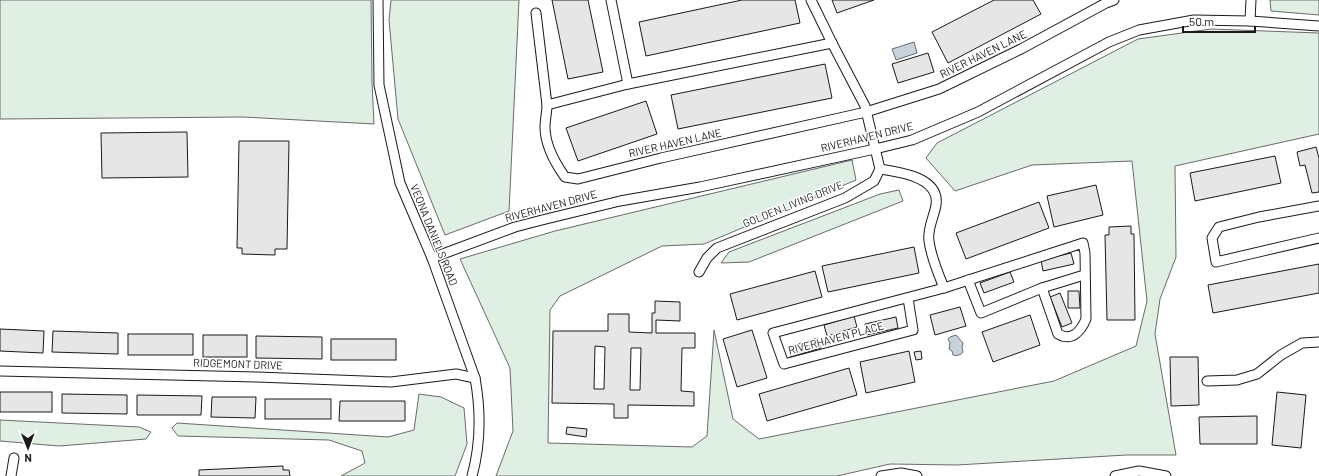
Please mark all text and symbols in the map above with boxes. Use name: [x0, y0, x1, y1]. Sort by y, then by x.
scale bar: [1183, 8, 1255, 34]
text: 50 m: [1189, 14, 1214, 28]
street label: RIVER HAVEN LANE: [937, 27, 1029, 80]
street label: RIVERHAVEN DRIVE: [819, 119, 915, 154]
street label: RIVER HAVEN LANE: [627, 125, 723, 160]
street label: GOLDEN LIVING DRIVE: [741, 177, 845, 230]
street label: VEONA DANIELS ROAD: [408, 182, 461, 288]
street label: RIVERHAVEN DRIVE: [503, 187, 599, 224]
street label: RIVERHAVEN PLACE: [787, 318, 885, 357]
street label: RIDGEMONT DRIVE: [193, 355, 283, 372]
north arrow: [8, 428, 48, 468]
text: N: [24, 452, 32, 465]

